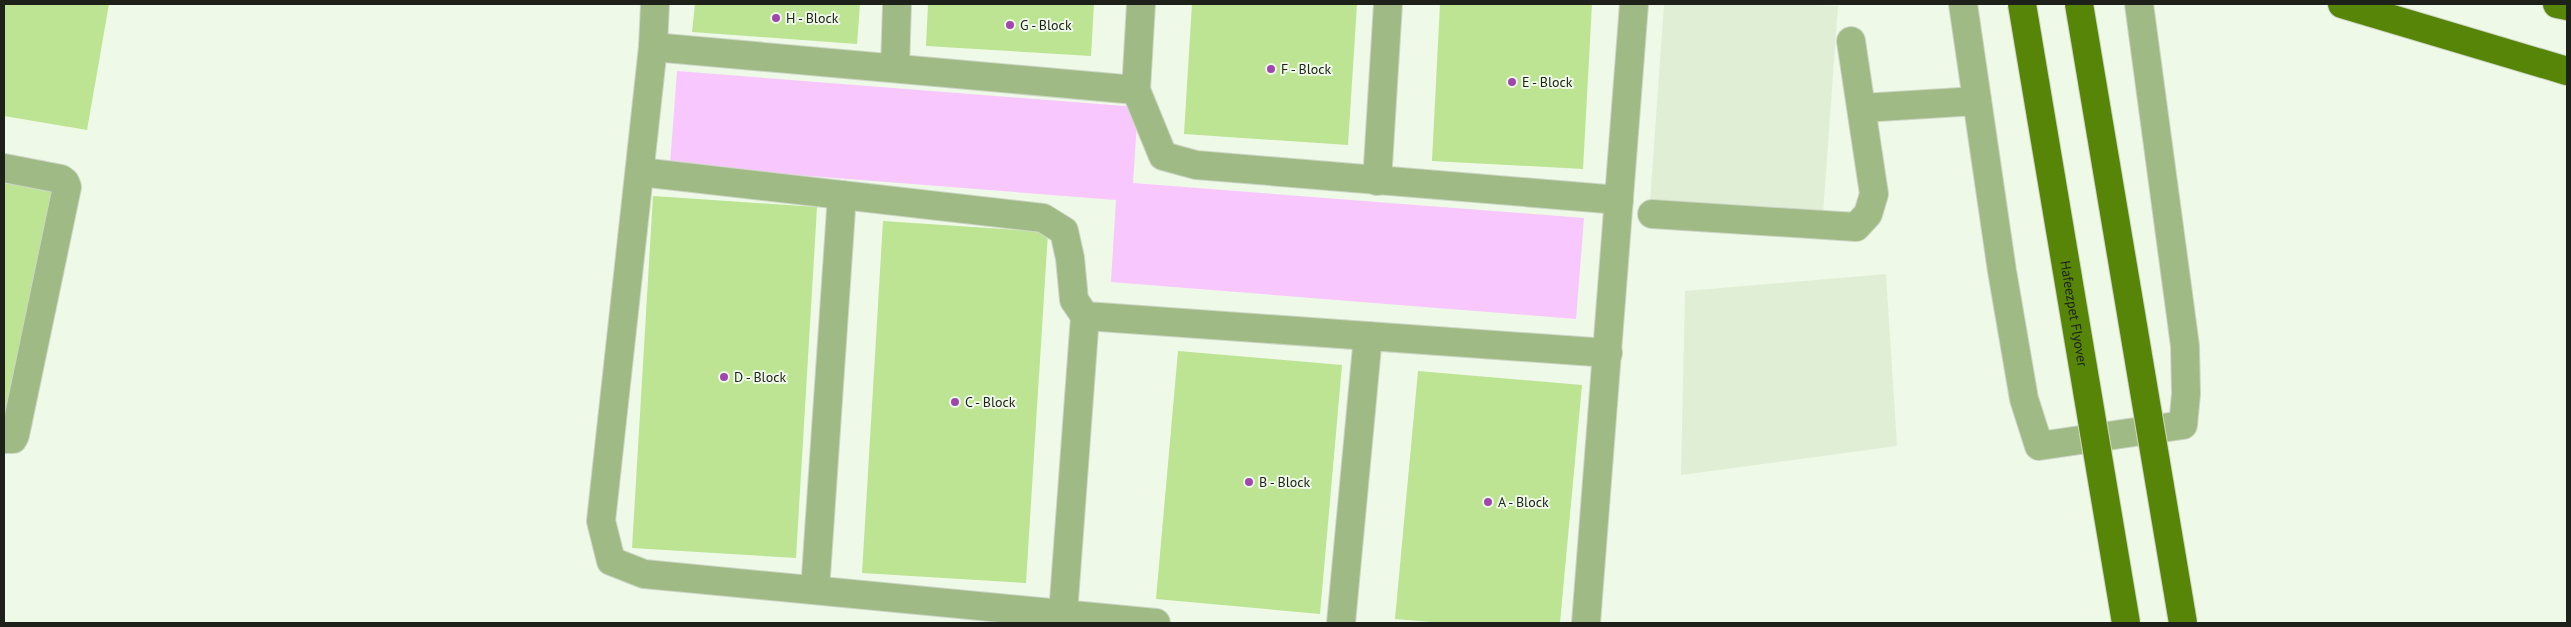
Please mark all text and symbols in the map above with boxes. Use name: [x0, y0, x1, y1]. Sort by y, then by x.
place label: H - Block: [786, 9, 839, 27]
marker: H - Block: [770, 12, 782, 24]
place label: G - Block: [1020, 16, 1072, 34]
marker: G - Block: [1004, 19, 1016, 31]
place label: F - Block: [1281, 60, 1332, 78]
marker: F - Block: [1265, 63, 1277, 75]
place label: E - Block: [1522, 73, 1573, 91]
marker: E - Block: [1506, 76, 1518, 88]
street label: Hafeezpet Flyover: [2056, 259, 2092, 368]
place label: D - Block: [734, 368, 787, 386]
marker: D - Block: [718, 371, 730, 383]
place label: C - Block: [965, 393, 1016, 411]
marker: C - Block: [949, 396, 961, 408]
place label: B - Block: [1259, 473, 1311, 491]
marker: B - Block: [1243, 476, 1255, 488]
place label: A - Block: [1498, 493, 1549, 511]
marker: A - Block: [1482, 496, 1494, 508]

